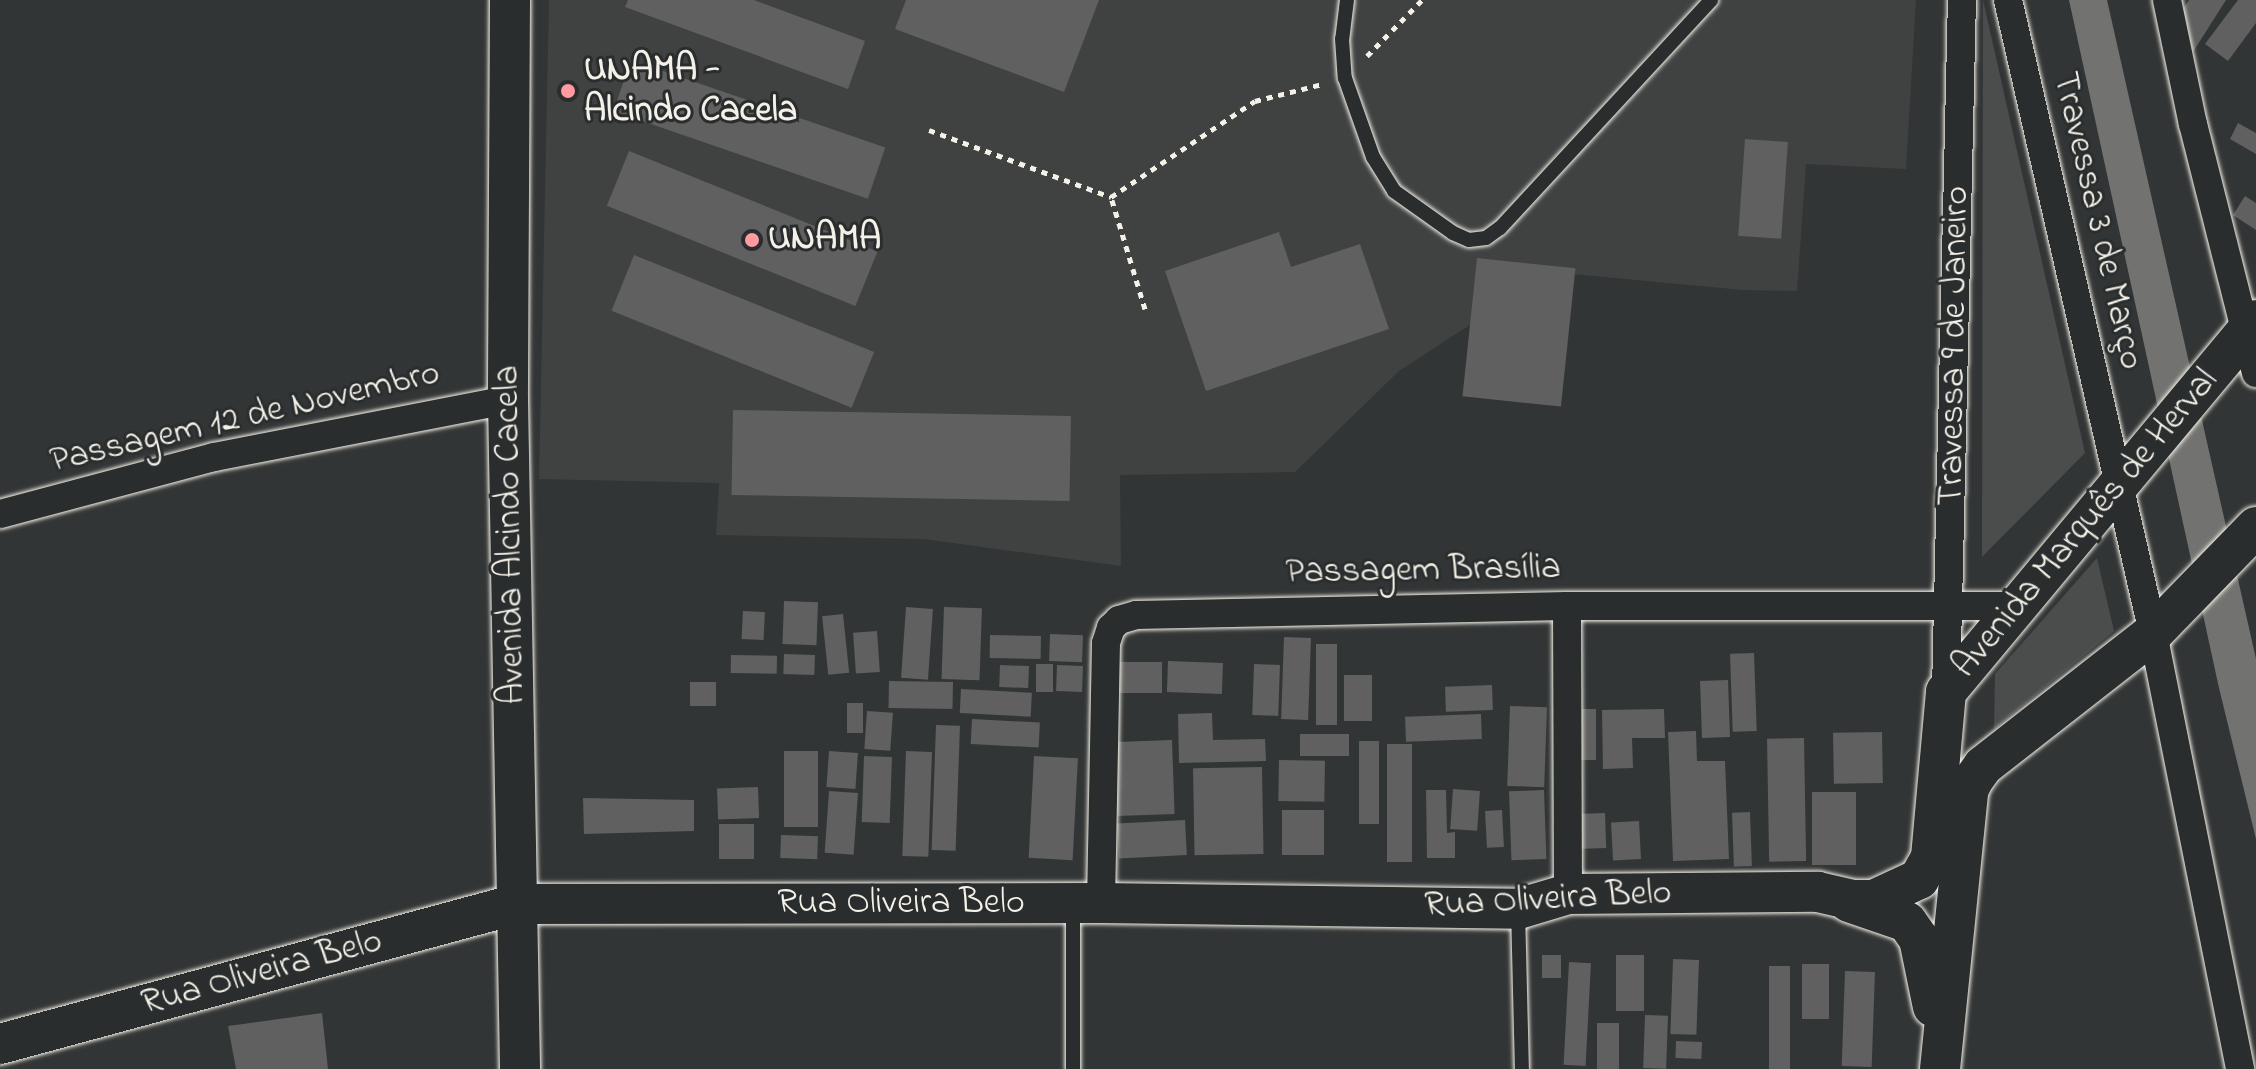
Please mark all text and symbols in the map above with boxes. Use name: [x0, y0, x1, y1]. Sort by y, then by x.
place label: UNAMA - Alcindo Cacela: [584, 48, 797, 133]
street label: Travessa 3 de Março: [2042, 68, 2152, 374]
marker: UNAMA - Alcindo Cacela: [559, 82, 577, 100]
street label: Travessa 9 de Janeiro: [1931, 186, 1979, 506]
place label: UNAMA: [768, 218, 881, 262]
marker: UNAMA: [743, 231, 761, 249]
street label: Passagem 12 de Novembro: [46, 352, 444, 484]
street label: Avenida Marquês de Herval: [1944, 361, 2228, 687]
street label: Avenida Alcindo Cacela: [486, 365, 536, 705]
street label: Passagem Brasília: [1285, 547, 1561, 595]
street label: Rua Oliveira Belo: [1423, 872, 1673, 928]
street label: Rua Oliveira Belo: [777, 882, 1025, 926]
street label: Rua Oliveira Belo: [137, 920, 387, 1026]

